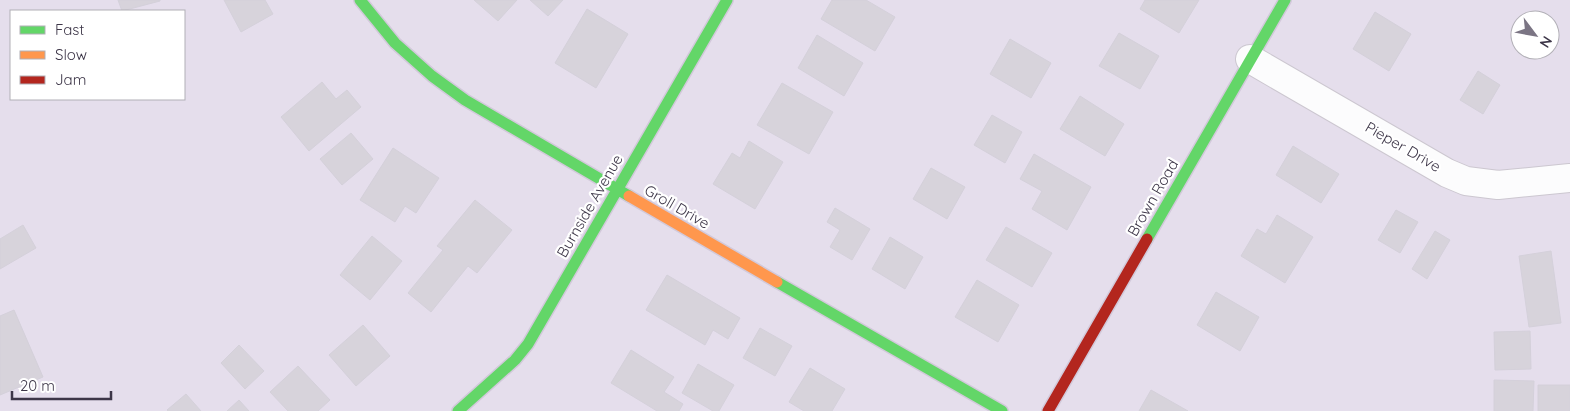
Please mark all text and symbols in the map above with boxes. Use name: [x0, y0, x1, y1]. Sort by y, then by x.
legend: [10, 10, 185, 100]
north arrow: [1510, 10, 1560, 60]
text: Fast: [55, 20, 84, 39]
text: N: [1536, 33, 1556, 51]
text: Slow: [55, 45, 87, 64]
text: Jam: [55, 70, 86, 89]
street label: Pieper Drive: [1362, 117, 1444, 176]
street label: Burnside Avenue: [552, 151, 627, 261]
street label: Brown Road: [1123, 156, 1182, 240]
street label: Groll Drive: [641, 180, 713, 233]
scale bar: [12, 368, 111, 400]
text: 20 m: [20, 376, 55, 395]

